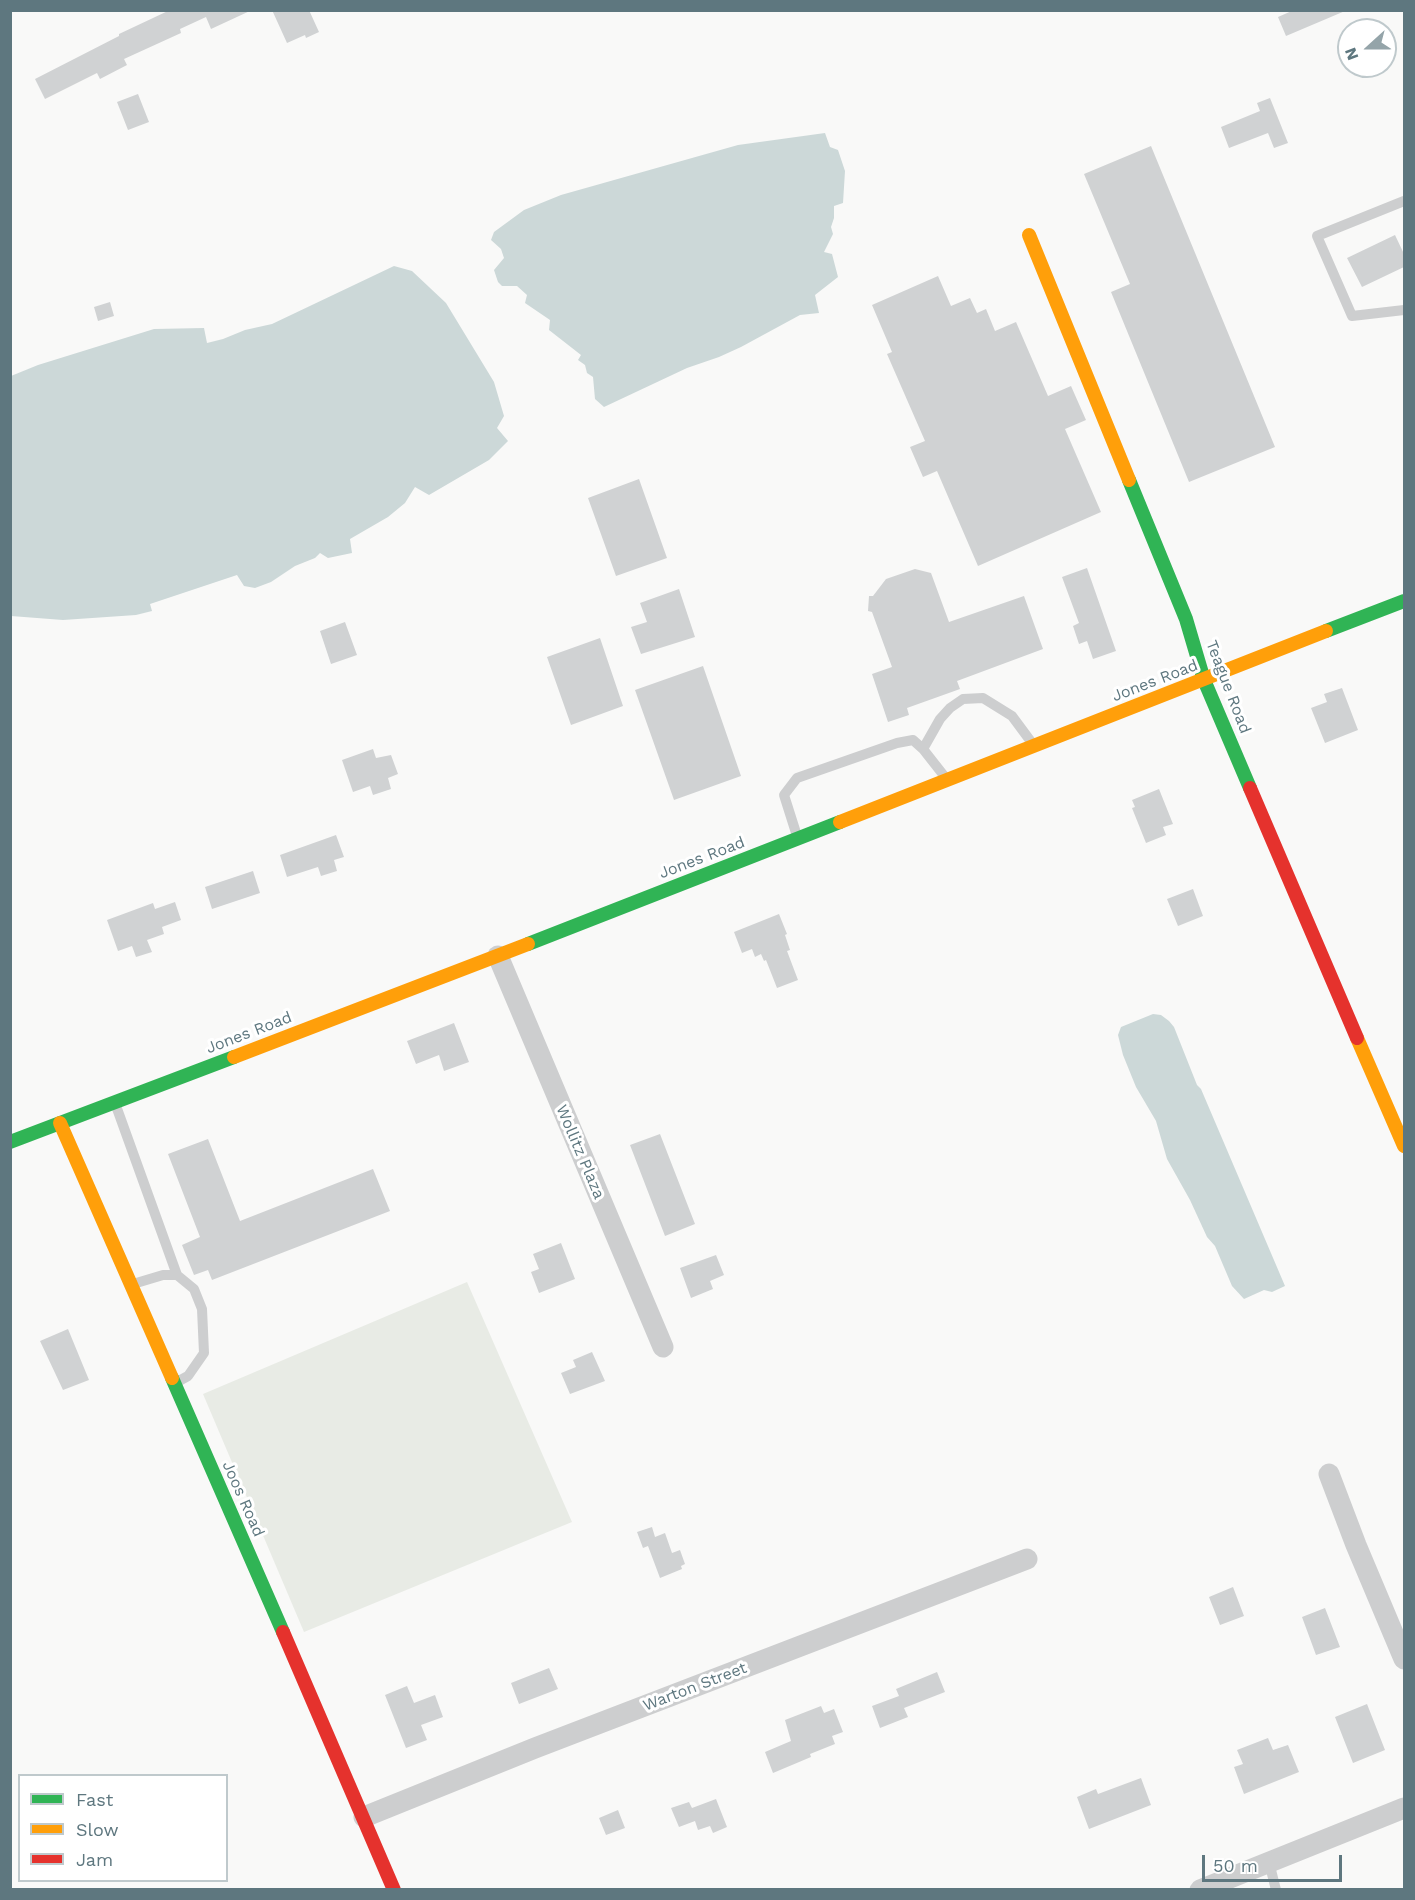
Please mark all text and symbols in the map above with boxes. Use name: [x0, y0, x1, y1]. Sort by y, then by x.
north arrow: [1337, 18, 1397, 78]
text: N: [1341, 45, 1363, 63]
street label: Teague Road: [1201, 638, 1255, 736]
street label: Jones Road: [1109, 656, 1201, 706]
street label: Jones Road: [656, 833, 748, 883]
street label: Jones Road: [203, 1008, 295, 1058]
street label: Wollitz Plaza: [552, 1102, 608, 1202]
street label: Joos Road: [218, 1458, 268, 1540]
street label: Warton Street: [640, 1658, 750, 1716]
legend: [18, 1774, 228, 1882]
text: Fast: [76, 1789, 113, 1810]
text: Slow: [76, 1819, 119, 1840]
scale bar: [1205, 1843, 1344, 1881]
text: Jam: [76, 1849, 113, 1870]
text: 50 m: [1213, 1855, 1258, 1876]

